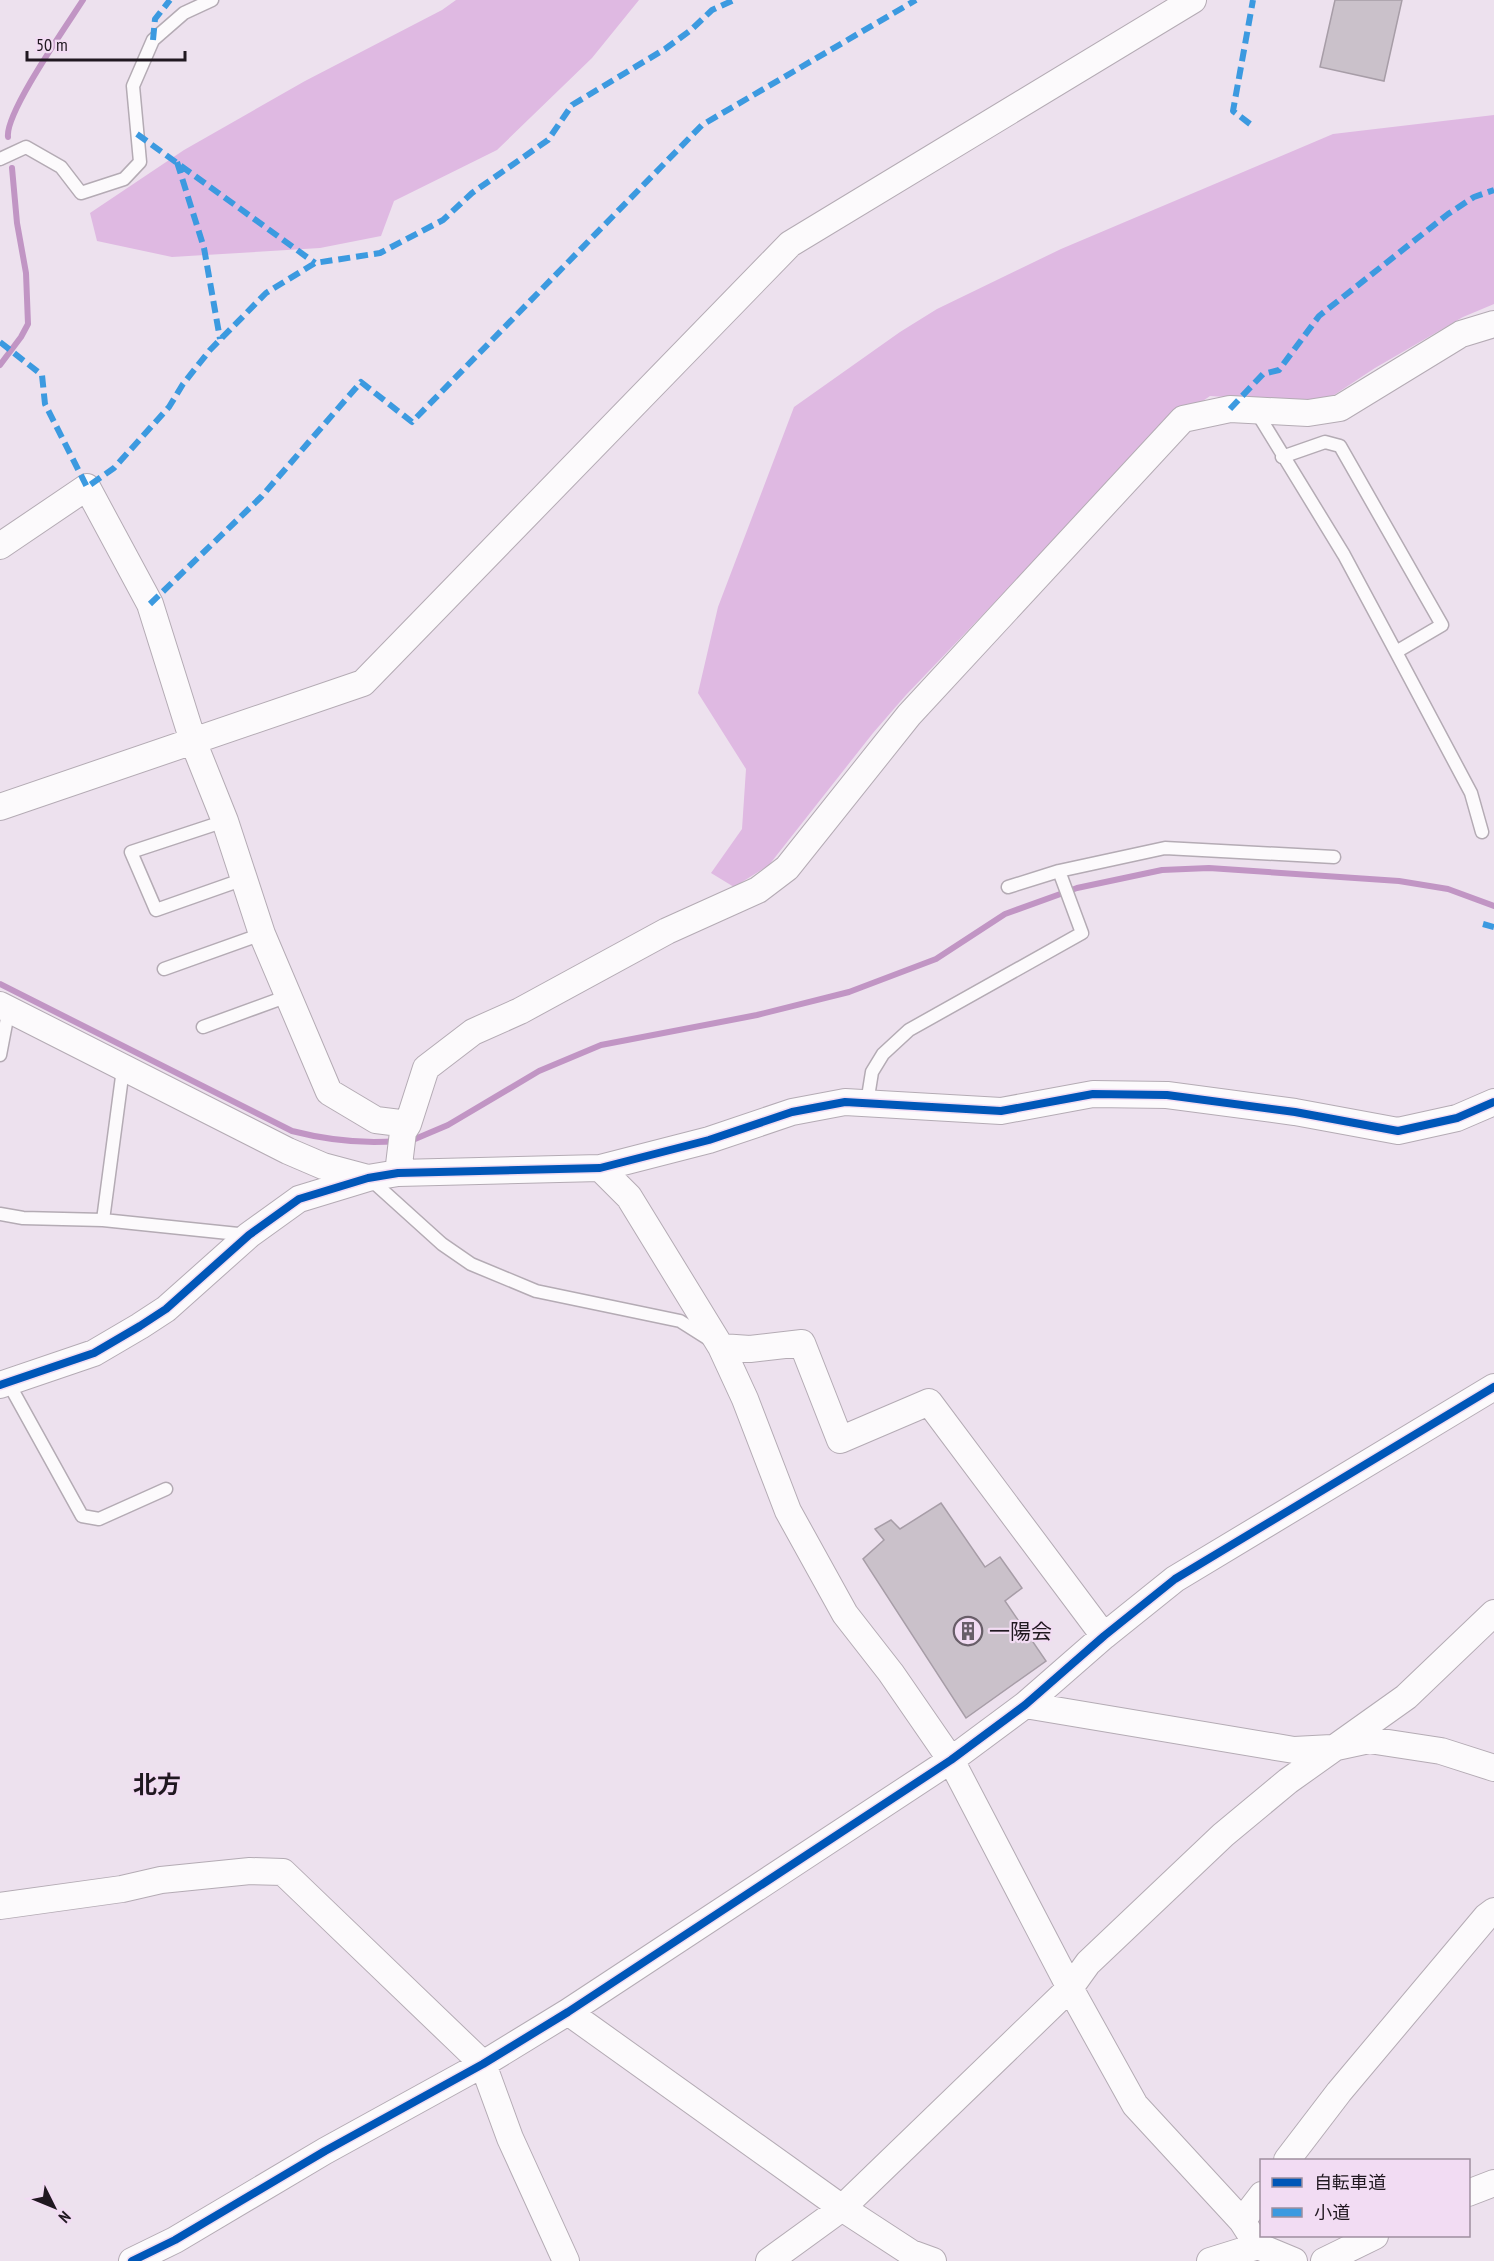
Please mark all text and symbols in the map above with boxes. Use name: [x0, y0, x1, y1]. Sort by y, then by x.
scale bar: [27, 24, 184, 62]
text: 50 m: [36, 33, 68, 56]
building icon: 一陽会: [952, 1615, 984, 1647]
place label: 一陽会: [989, 1618, 1052, 1645]
district label: 北方: [133, 1769, 181, 1800]
legend: [1260, 2159, 1470, 2237]
text: 自転車道: [1314, 2171, 1386, 2194]
north arrow: [24, 2177, 84, 2237]
text: 小道: [1314, 2201, 1350, 2224]
text: N: [55, 2207, 75, 2227]

